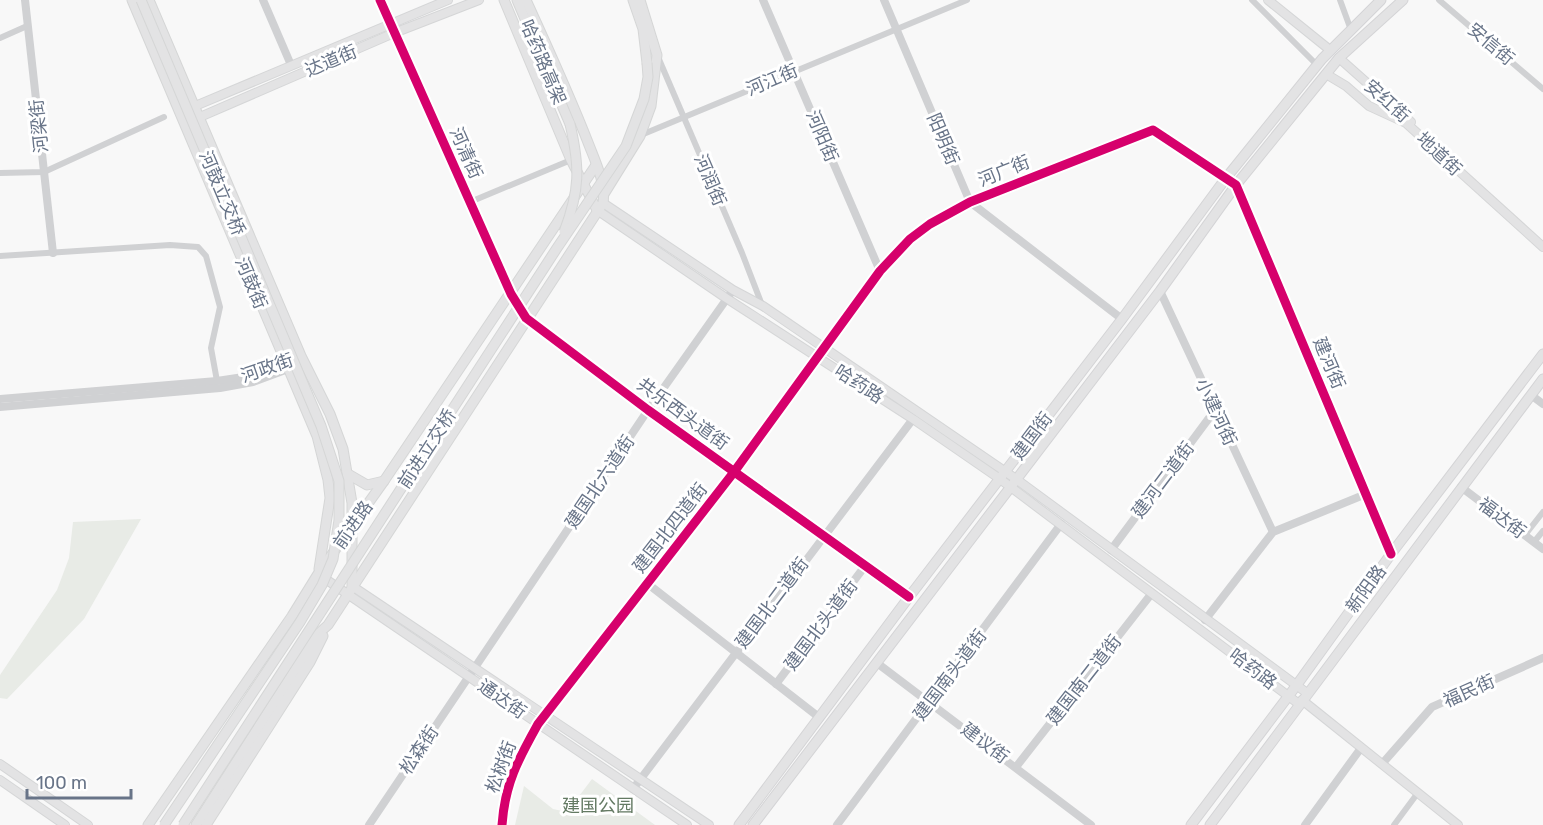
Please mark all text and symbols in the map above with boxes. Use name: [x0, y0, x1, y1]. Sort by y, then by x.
street label: 哈药路高架: [515, 16, 571, 108]
street label: 安信街: [1463, 18, 1519, 70]
street label: 达道街: [302, 40, 360, 82]
street label: 河江街: [743, 59, 801, 101]
street label: 安红街: [1360, 75, 1414, 127]
street label: 河梁街: [25, 98, 53, 154]
street label: 河阳街: [801, 107, 843, 165]
street label: 阳明街: [922, 110, 964, 168]
street label: 河清街: [445, 124, 487, 182]
street label: 地道街: [1412, 128, 1466, 180]
street label: 河鼓立交桥: [194, 147, 250, 239]
street label: 河润街: [689, 151, 731, 209]
street label: 河广街: [975, 151, 1033, 191]
street label: 河鼓街: [230, 254, 272, 312]
street label: 建河街: [1308, 334, 1350, 392]
street label: 河政街: [238, 349, 296, 387]
street label: 哈药路: [830, 360, 888, 408]
street label: 共乐西头道街: [633, 373, 733, 455]
street label: 小建河街: [1191, 375, 1241, 449]
street label: 前进立交桥: [393, 405, 461, 493]
street label: 建国街: [1007, 408, 1057, 464]
street label: 建国北六道街: [561, 431, 639, 533]
street label: 建河二道街: [1127, 437, 1199, 523]
street label: 建国北四道街: [628, 479, 712, 577]
street label: 福达街: [1474, 493, 1530, 543]
street label: 前进路: [329, 497, 377, 553]
street label: 建国北二道街: [731, 553, 813, 653]
street label: 新阳路: [1341, 561, 1391, 617]
street label: 建国北头道街: [780, 575, 862, 675]
street label: 建国南头道街: [909, 625, 991, 725]
street label: 建国南二道街: [1042, 631, 1126, 729]
street label: 哈药路: [1225, 644, 1281, 694]
street label: 福民街: [1440, 670, 1498, 712]
street label: 通达街: [474, 675, 530, 723]
street label: 建议街: [957, 718, 1013, 768]
street label: 松森街: [395, 721, 443, 779]
street label: 松树街: [481, 738, 521, 796]
scale bar: [27, 762, 130, 800]
text: 100 m: [36, 772, 87, 794]
park label: 建国公园: [562, 795, 634, 817]

